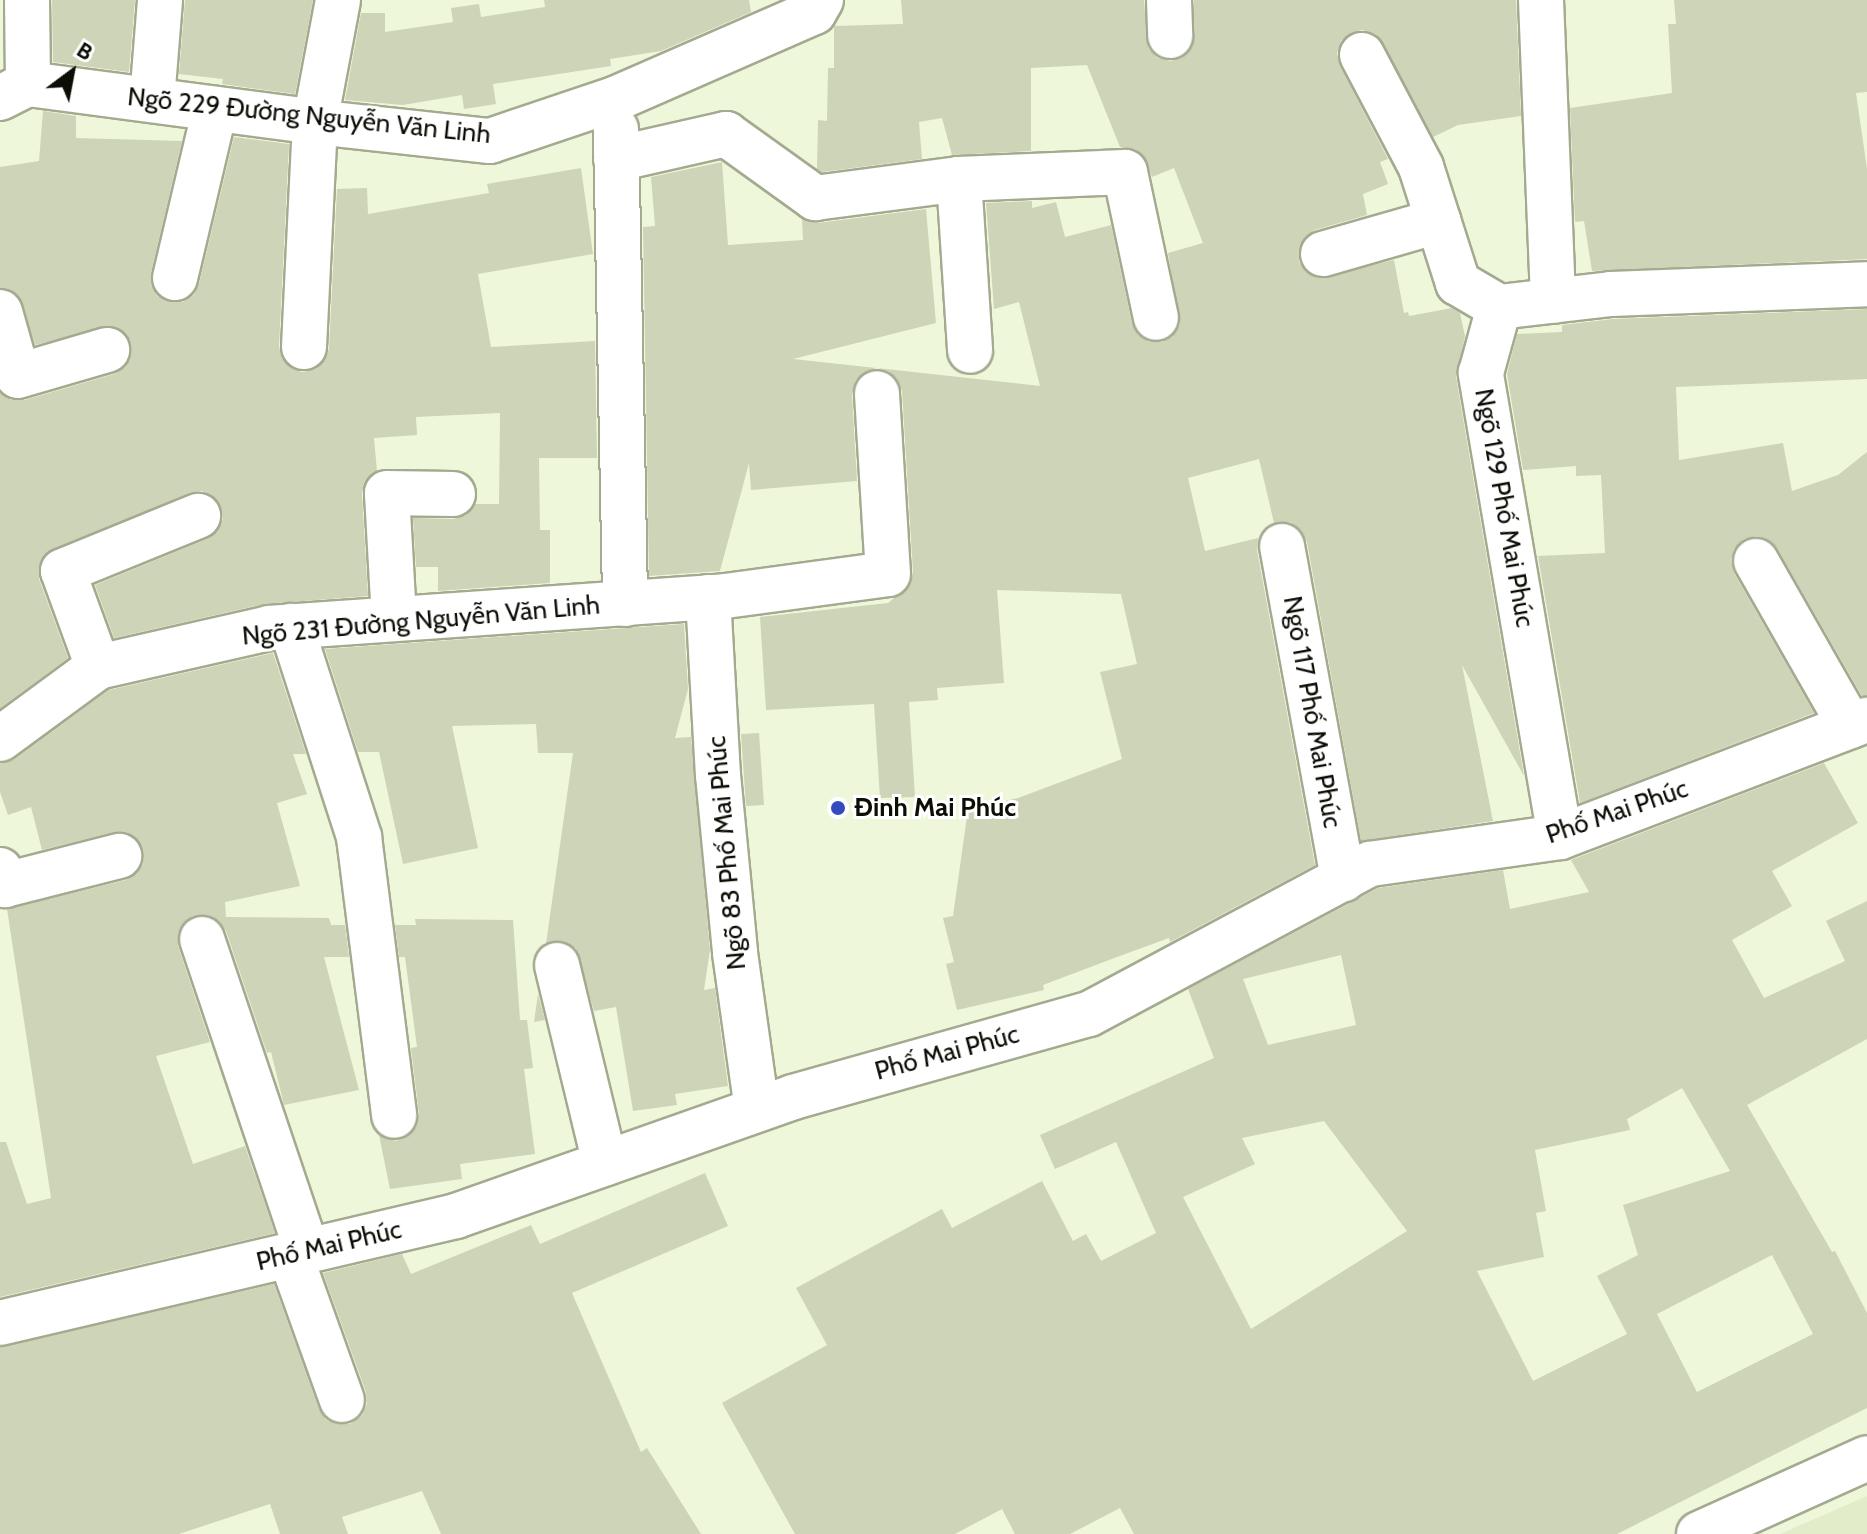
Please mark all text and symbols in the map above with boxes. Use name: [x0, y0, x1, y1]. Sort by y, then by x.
north arrow: [32, 32, 112, 112]
text: B: [72, 36, 98, 66]
street label: Ngõ 229 Đường Nguyễn Văn Linh: [126, 81, 492, 151]
street label: Ngõ 129 Phố Mai Phúc: [1468, 386, 1540, 630]
street label: Ngõ 231 Đường Nguyễn Văn Linh: [241, 590, 601, 652]
street label: Ngõ 117 Phố Mai Phúc: [1276, 594, 1348, 830]
street label: Ngõ 83 Phố Mai Phúc: [701, 735, 753, 971]
street label: Phố Mai Phúc: [1542, 773, 1692, 851]
place label: Đinh Mai Phúc: [854, 792, 1016, 824]
marker: Đinh Mai Phúc: [829, 799, 847, 817]
street label: Phố Mai Phúc: [871, 1019, 1023, 1087]
street label: Phố Mai Phúc: [253, 1214, 405, 1278]

